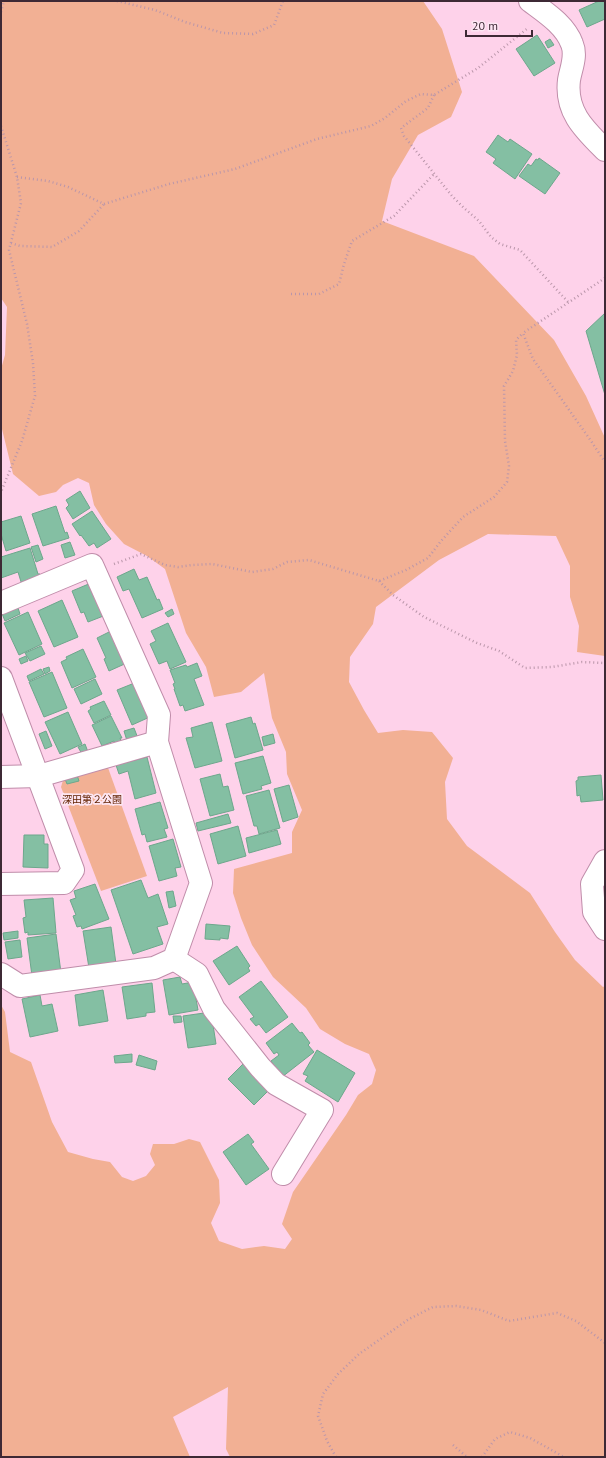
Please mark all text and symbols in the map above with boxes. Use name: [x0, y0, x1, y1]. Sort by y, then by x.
scale bar: [466, 12, 532, 38]
text: 20 m: [472, 18, 498, 33]
park label: 深田第２公園: [62, 793, 122, 806]

